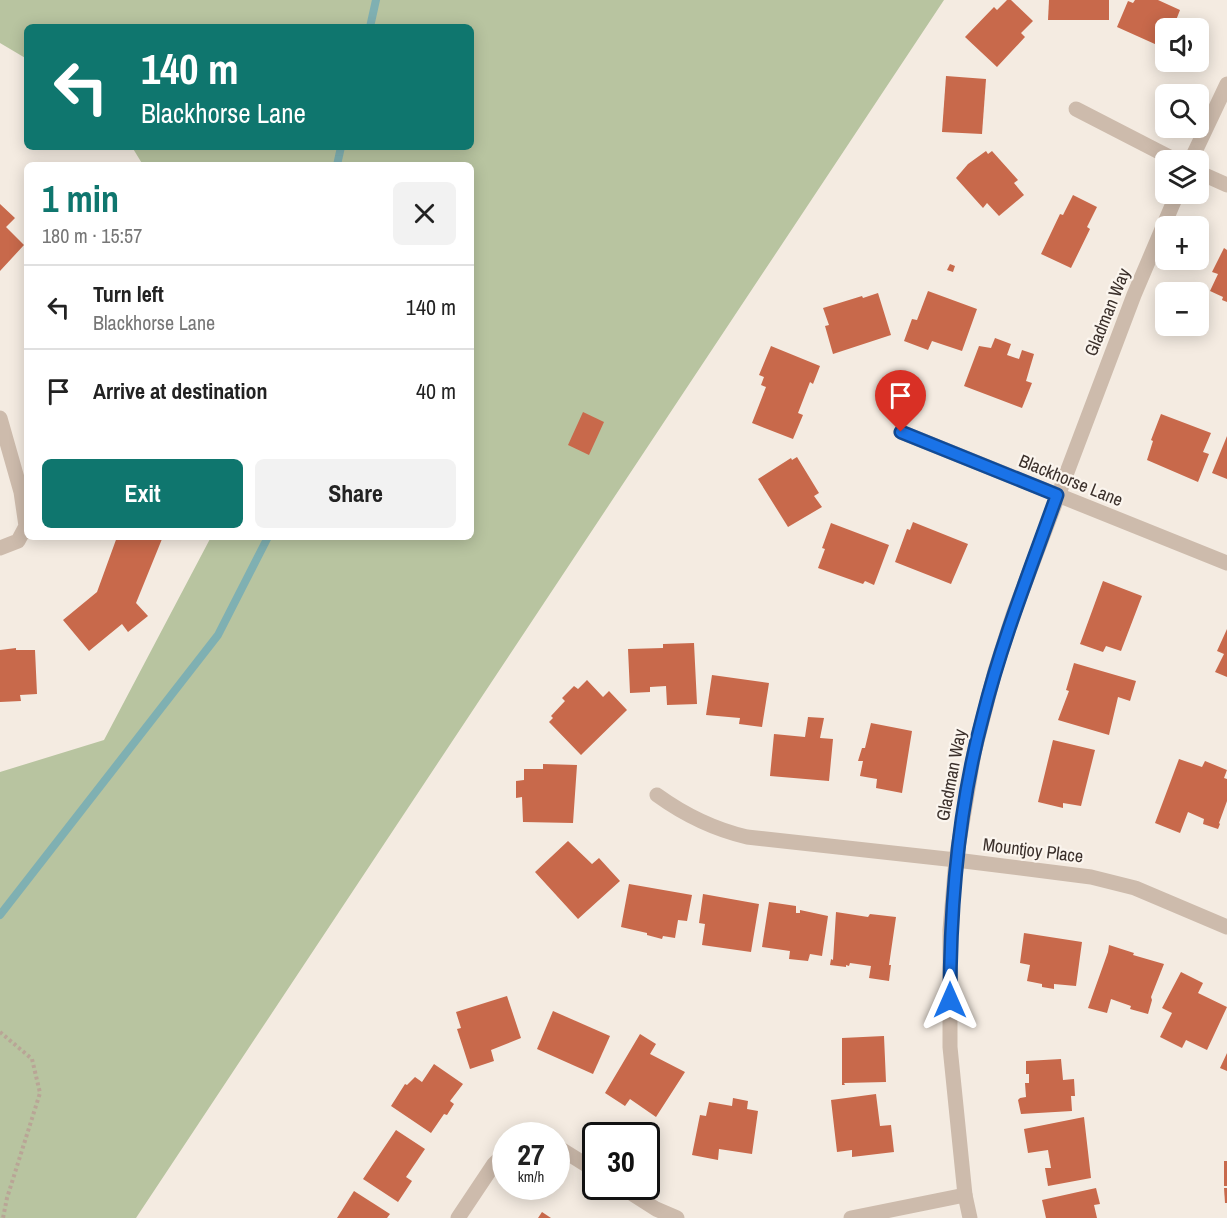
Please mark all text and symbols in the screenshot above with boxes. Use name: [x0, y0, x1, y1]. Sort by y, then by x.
map controls: [1155, 18, 1209, 336]
button: sound: [1155, 18, 1209, 72]
text: 140 m: [141, 41, 239, 97]
icon: left: [42, 48, 120, 126]
button: search: [1155, 84, 1209, 138]
text: Blackhorse Lane: [141, 95, 306, 131]
button: layers: [1155, 150, 1209, 204]
text: 1 min: [42, 175, 119, 223]
button: close: [393, 182, 456, 245]
button: +: [1155, 216, 1209, 270]
text: 180 m · 15:57: [42, 222, 142, 249]
street label: Gladman Way: [1078, 264, 1136, 360]
text: Turn left: [93, 279, 164, 309]
button: −: [1155, 282, 1209, 336]
icon: left: [42, 291, 75, 324]
text: 140 m: [406, 292, 456, 322]
text: Blackhorse Lane: [93, 309, 215, 336]
pin: [875, 370, 926, 432]
icon: arrive: [42, 375, 75, 408]
text: Arrive at destination: [93, 376, 267, 406]
text: 40 m: [416, 376, 456, 406]
icon: arrive: [884, 379, 917, 412]
street label: Blackhorse Lane: [1015, 448, 1127, 512]
button: Exit: [42, 459, 243, 528]
button: Share: [255, 459, 456, 528]
street label: Gladman Way: [930, 726, 972, 823]
street label: Mountjoy Place: [981, 831, 1085, 869]
position arrow: [918, 968, 982, 1032]
speed limit sign: 30: [582, 1122, 660, 1200]
text: 27: [517, 1134, 545, 1174]
text: km/h: [518, 1166, 544, 1187]

